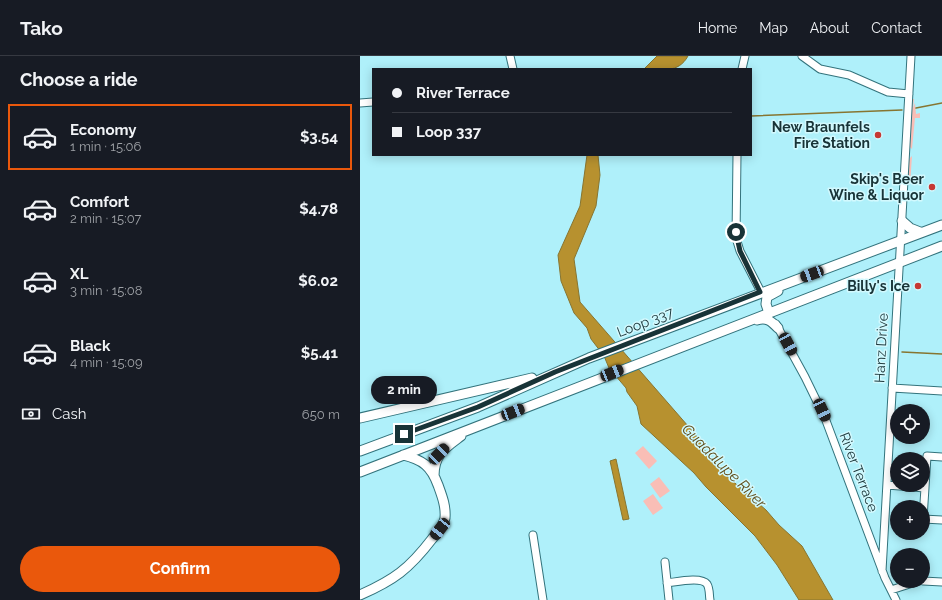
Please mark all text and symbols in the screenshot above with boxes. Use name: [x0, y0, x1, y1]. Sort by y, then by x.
text: Tako: [20, 17, 63, 39]
text: Home: [698, 20, 737, 36]
text: Map: [759, 20, 788, 36]
text: About: [810, 20, 849, 36]
text: Contact: [871, 20, 922, 36]
text: Choose a ride: [20, 69, 138, 90]
text: River Terrace: [416, 84, 510, 102]
icon: car: [22, 119, 58, 155]
place label: New Braunfels Fire Station: [772, 119, 870, 151]
text: Economy: [70, 121, 137, 139]
text: Loop 337: [416, 123, 481, 141]
text: $3.54: [300, 128, 338, 146]
marker: New Braunfels Fire Station: [873, 130, 883, 140]
text: 1 min · 15:06: [70, 139, 141, 154]
place label: Skip's Beer Wine & Liquor: [829, 171, 925, 203]
marker: Skip's Beer Wine & Liquor: [927, 182, 937, 192]
icon: car: [22, 191, 58, 227]
text: Comfort: [70, 193, 129, 211]
text: $4.78: [299, 200, 338, 218]
text: 2 min · 15:07: [70, 211, 141, 226]
route start: [727, 223, 745, 241]
icon: car: [22, 263, 58, 299]
car: [799, 264, 825, 284]
text: XL: [70, 265, 88, 283]
text: $6.02: [298, 272, 338, 290]
place label: Billy's Ice: [847, 278, 911, 294]
marker: Billy's Ice: [913, 281, 923, 291]
text: 3 min · 15:08: [70, 283, 142, 298]
street label: Loop 337: [614, 304, 676, 340]
street label: Hanz Drive: [871, 313, 891, 383]
car: [777, 331, 799, 357]
icon: car: [22, 335, 58, 371]
text: Black: [70, 337, 110, 355]
text: $5.41: [301, 344, 338, 362]
text: 4 min · 15:09: [70, 355, 143, 370]
car: [599, 363, 625, 383]
callout: 2 min: [371, 376, 437, 404]
text: 2 min: [387, 382, 421, 397]
car: [811, 397, 833, 423]
car: [500, 402, 526, 422]
icon: cash: [20, 403, 42, 425]
map controls: [890, 404, 930, 588]
button: locate: [890, 404, 930, 444]
text: Cash: [52, 405, 86, 423]
text: 650 m: [302, 407, 340, 422]
water label: Guadalupe River: [678, 420, 771, 513]
route end: [395, 425, 413, 443]
street label: River Terrace: [837, 430, 881, 514]
car: [426, 441, 452, 467]
button: layers: [890, 452, 930, 492]
button: +: [890, 500, 930, 540]
car: [428, 516, 452, 542]
button: Confirm: [20, 546, 340, 592]
button: −: [890, 548, 930, 588]

